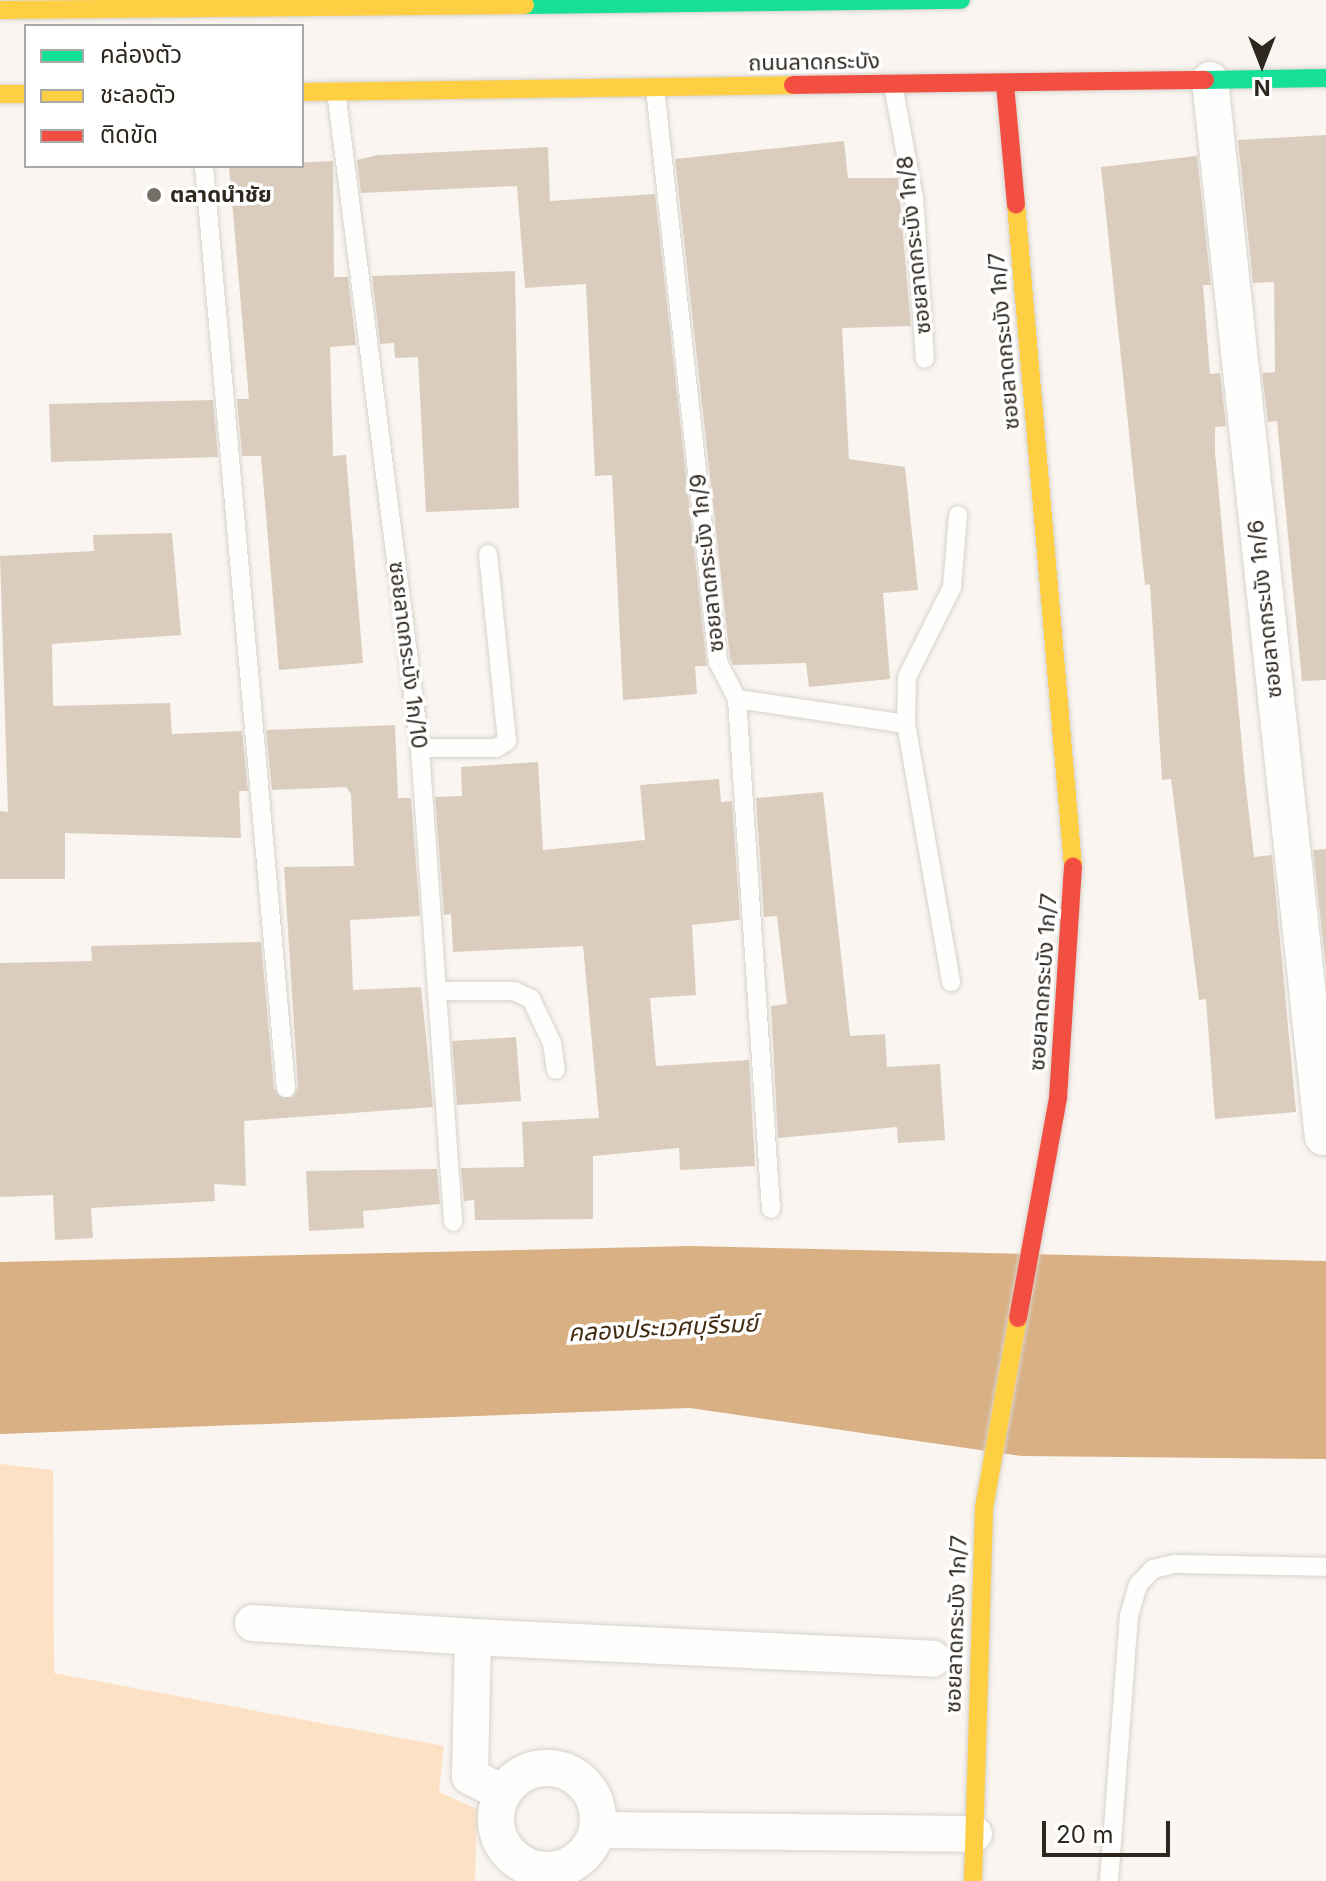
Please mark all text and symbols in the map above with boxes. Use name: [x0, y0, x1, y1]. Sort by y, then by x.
legend: [24, 24, 304, 168]
north arrow: [1222, 24, 1302, 104]
text: คล่องตัว: [100, 40, 182, 69]
street label: ถนนลาดกระบัง: [748, 48, 880, 76]
text: N: [1254, 75, 1270, 101]
text: ชะลอตัว: [100, 80, 176, 109]
text: ติดขัด: [100, 120, 158, 149]
street label: ซอยลาดกระบัง 1ก/8: [892, 154, 936, 336]
place label: ตลาดนำชัย: [170, 182, 272, 208]
marker: ตลาดนำชัย: [145, 186, 163, 204]
street label: ซอยลาดกระบัง 1ก/7: [983, 251, 1025, 431]
street label: ซอยลาดกระบัง 1ก/9: [684, 472, 730, 654]
street label: ซอยลาดกระบัง 1ก/6: [1242, 518, 1288, 700]
street label: ซอยลาดกระบัง 1ก/10: [383, 560, 433, 750]
street label: ซอยลาดกระบัง 1ก/7: [1024, 892, 1062, 1072]
water label: คลองประเวศบุรีรมย์: [567, 1309, 759, 1347]
street label: ซอยลาดกระบัง 1ก/7: [940, 1535, 972, 1713]
scale bar: [1046, 1805, 1174, 1855]
text: 20 m: [1056, 1820, 1114, 1849]

